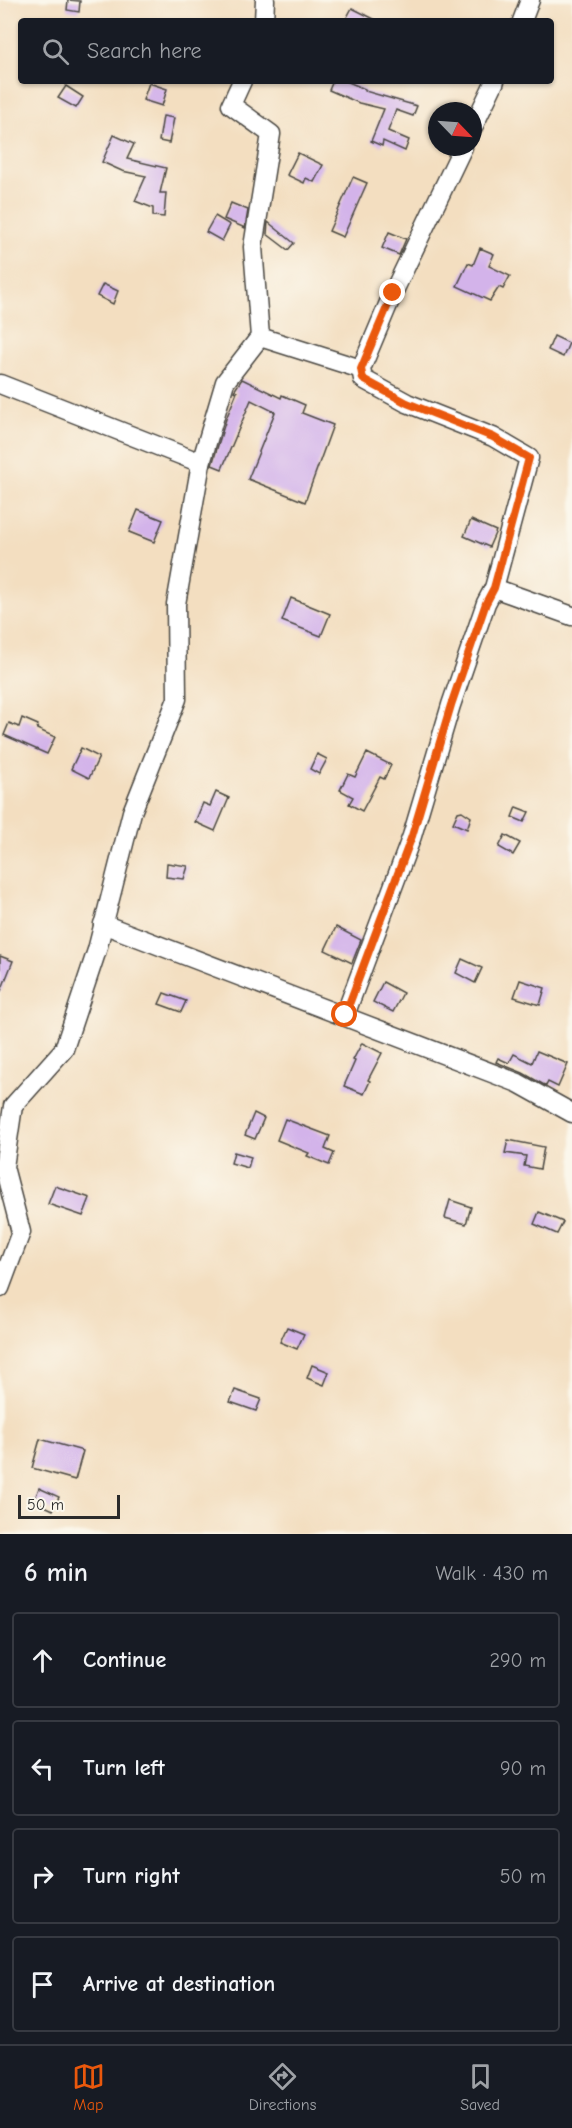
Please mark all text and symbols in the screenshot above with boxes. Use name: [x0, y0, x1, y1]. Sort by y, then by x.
search box: [18, 18, 554, 84]
icon: search: [39, 35, 72, 68]
text: Search here: [87, 38, 202, 64]
north arrow: [428, 102, 482, 156]
route end: [379, 279, 405, 305]
route start: [331, 1001, 357, 1027]
scale bar: [18, 1492, 120, 1520]
text: 50 m: [27, 1496, 64, 1514]
text: 6 min: [24, 1558, 88, 1588]
text: Walk · 430 m: [436, 1562, 548, 1585]
icon: ahead: [26, 1644, 59, 1677]
text: Continue: [83, 1647, 166, 1673]
text: 290 m: [490, 1649, 546, 1672]
icon: left: [26, 1752, 59, 1785]
text: Turn left: [83, 1755, 165, 1781]
text: 90 m: [500, 1757, 546, 1780]
icon: right: [26, 1860, 59, 1893]
text: Turn right: [83, 1863, 180, 1889]
text: 50 m: [500, 1865, 546, 1888]
icon: arrive: [26, 1968, 59, 2001]
text: Arrive at destination: [83, 1971, 275, 1997]
tab: Map: [72, 2060, 105, 2114]
tab: Directions: [249, 2060, 316, 2114]
tab: Saved: [460, 2060, 500, 2114]

